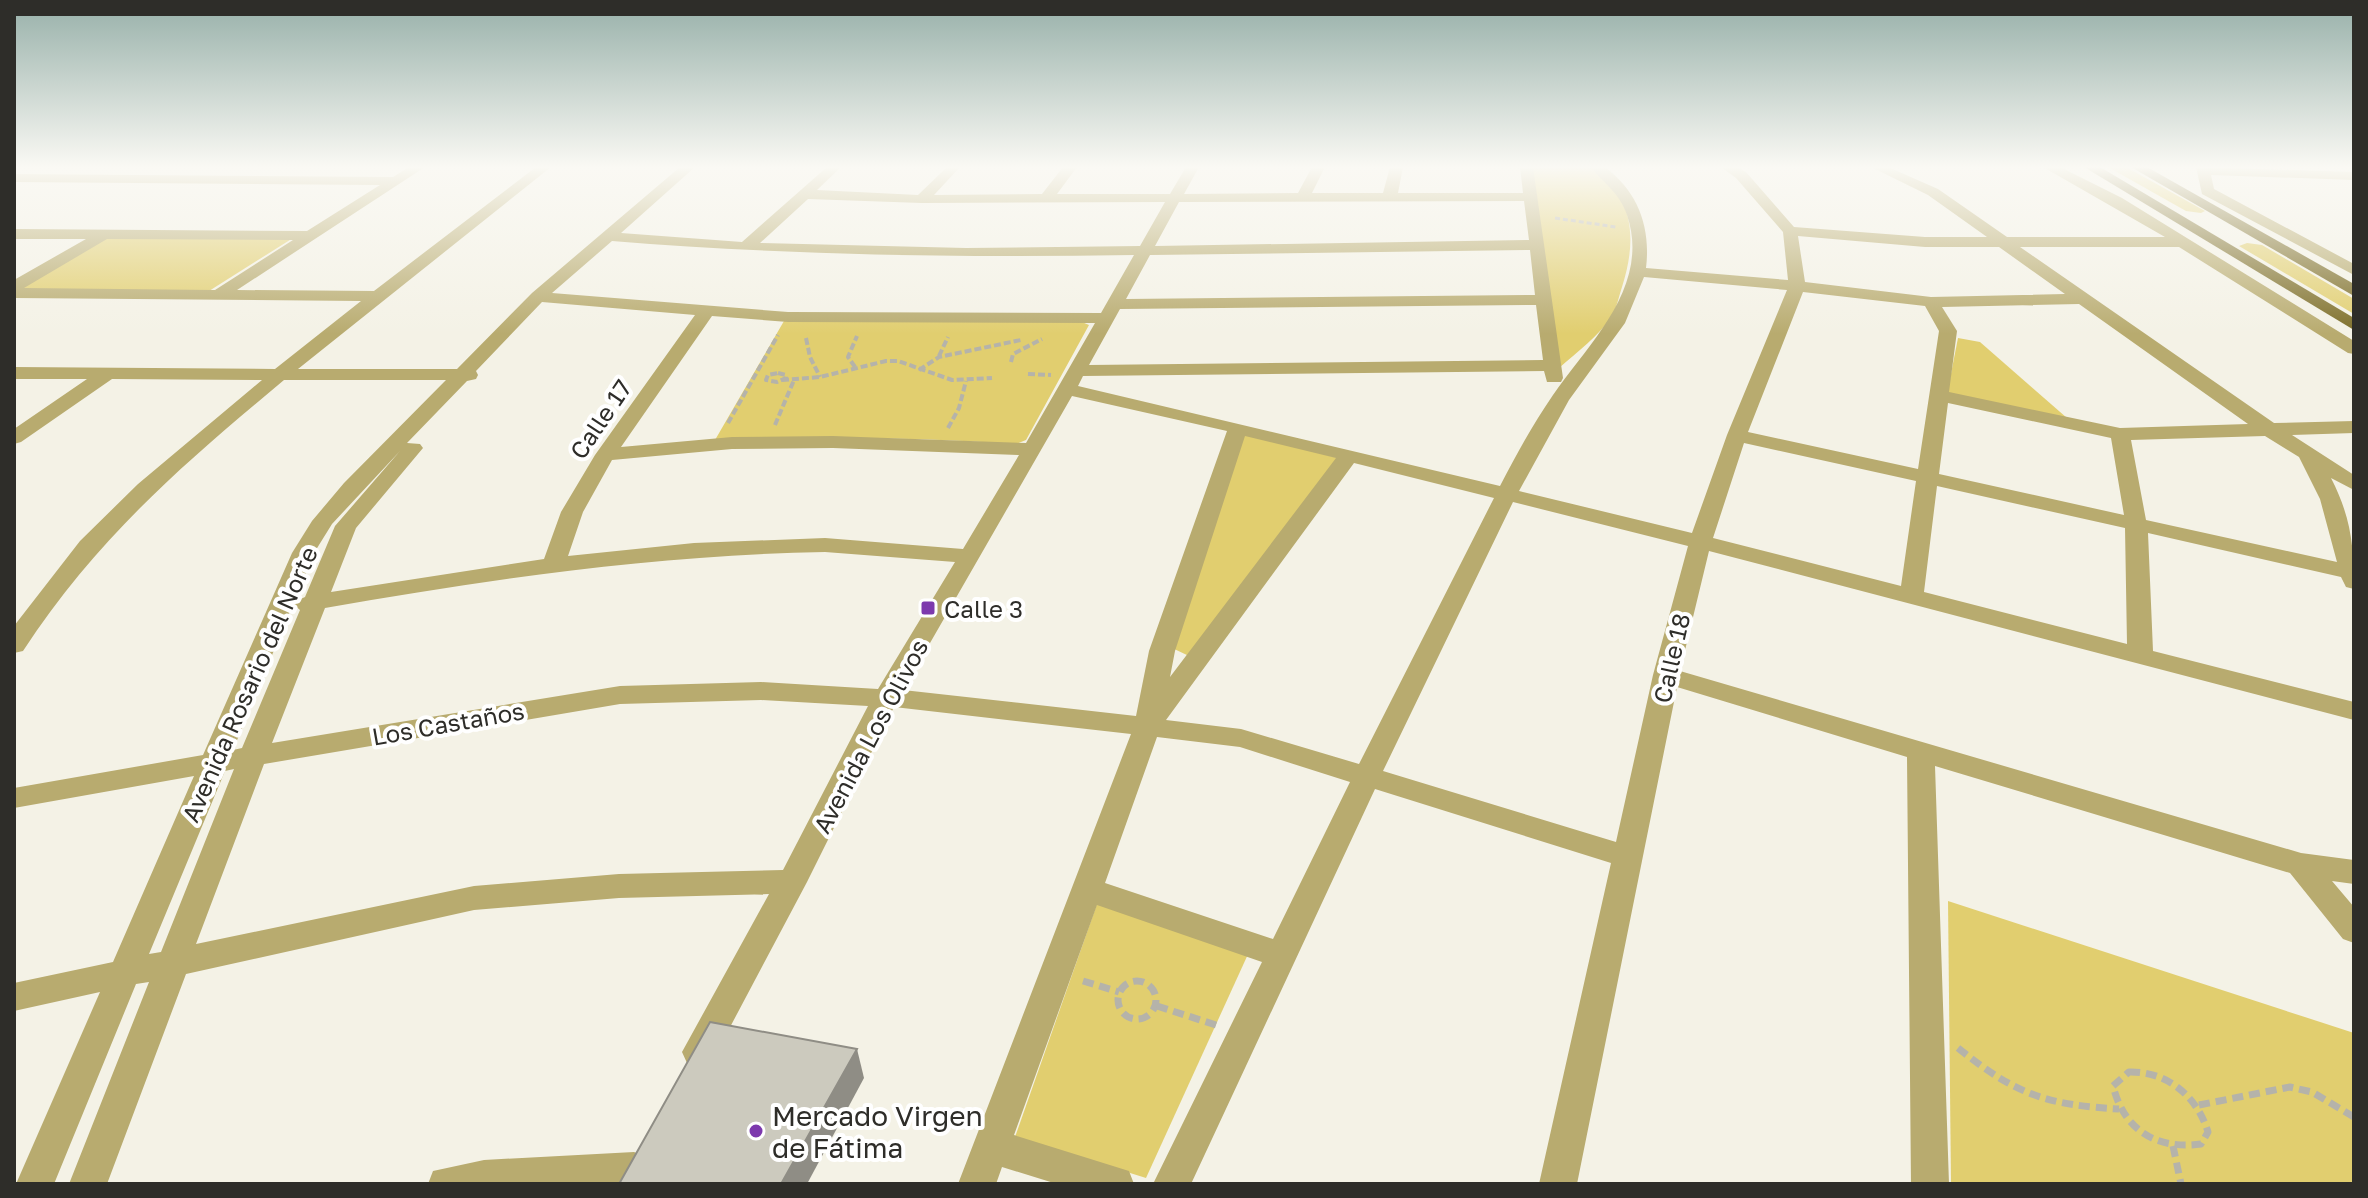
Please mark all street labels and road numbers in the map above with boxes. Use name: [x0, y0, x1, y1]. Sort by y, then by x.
street label: Calle 17: [563, 374, 637, 464]
street label: Avenida Rosario del Norte: [175, 542, 323, 826]
street label: Calle 18: [1647, 610, 1695, 706]
street label: Avenida Los Olivos: [807, 634, 933, 838]
street label: Los Castaños: [370, 695, 526, 751]

